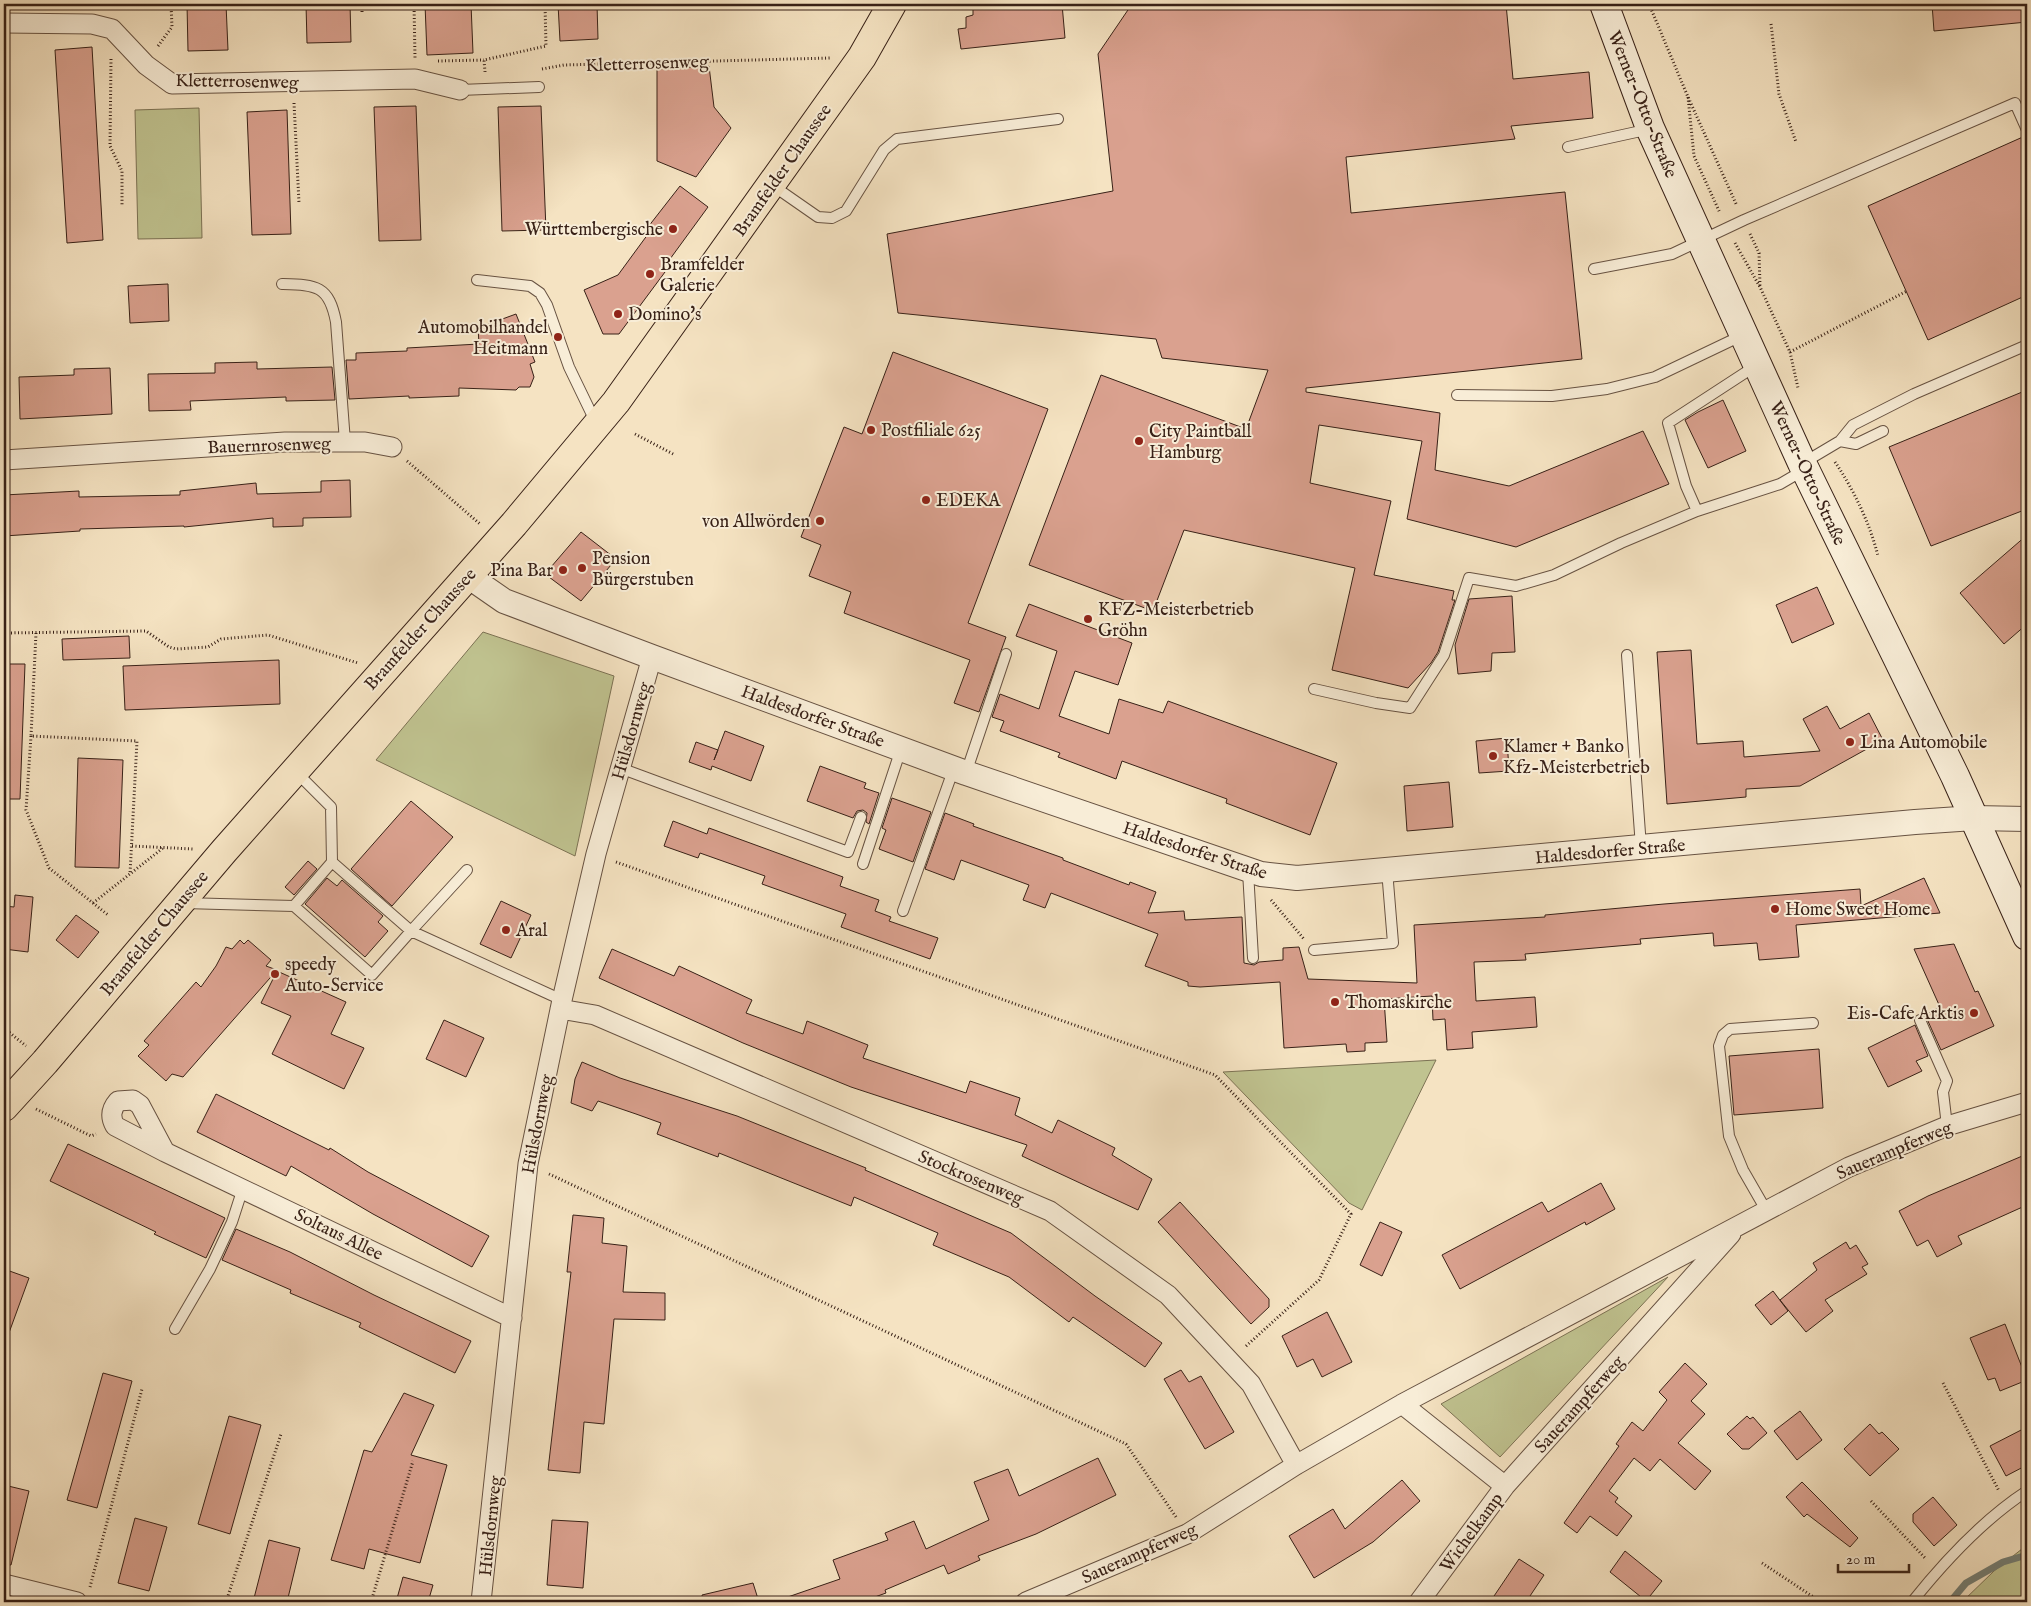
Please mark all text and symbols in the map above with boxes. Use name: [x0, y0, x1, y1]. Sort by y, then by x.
street label: Werner-Otto-Straße: [1602, 28, 1682, 181]
street label: Kletterrosenweg: [585, 51, 709, 78]
street label: Kletterrosenweg: [175, 70, 299, 95]
street label: Bramfelder Chaussee: [729, 100, 838, 242]
place label: Württembergische: [525, 219, 663, 242]
marker: Württembergische: [667, 223, 679, 235]
place label: Bramfelder Galerie: [660, 254, 745, 298]
marker: Bramfelder Galerie: [644, 268, 656, 280]
place label: Domino's: [628, 304, 701, 327]
marker: Domino's: [612, 308, 624, 320]
place label: Automobilhandel Heitmann: [417, 317, 548, 361]
marker: Automobilhandel Heitmann: [552, 331, 564, 343]
street label: Werner-Otto-Straße: [1763, 398, 1850, 549]
place label: Postfiliale 625: [881, 420, 981, 443]
place label: City Paintball Hamburg: [1149, 421, 1251, 465]
marker: Postfiliale 625: [865, 424, 877, 436]
street label: Bauernrosenweg: [207, 433, 331, 460]
marker: City Paintball Hamburg: [1133, 435, 1145, 447]
place label: EDEKA: [936, 490, 1001, 513]
marker: EDEKA: [920, 494, 932, 506]
place label: von Allwörden: [702, 511, 810, 534]
marker: von Allwörden: [814, 515, 826, 527]
place label: Pension Bürgerstuben: [592, 548, 694, 592]
place label: Pina Bar: [490, 560, 553, 583]
marker: Pension Bürgerstuben: [576, 562, 588, 574]
street label: Bramfelder Chaussee: [360, 564, 482, 696]
marker: Pina Bar: [557, 564, 569, 576]
place label: KFZ-Meisterbetrieb Gröhn: [1098, 599, 1254, 643]
marker: KFZ-Meisterbetrieb Gröhn: [1082, 613, 1094, 625]
street label: Hülsdornweg: [607, 680, 657, 783]
street label: Haldesdorfer Straße: [738, 681, 887, 754]
place label: Lina Automobile: [1860, 732, 1987, 755]
place label: Klamer + Banko Kfz-Meisterbetrieb: [1503, 736, 1650, 780]
marker: Lina Automobile: [1844, 736, 1856, 748]
marker: Klamer + Banko Kfz-Meisterbetrieb: [1487, 750, 1499, 762]
street label: Haldesdorfer Straße: [1119, 817, 1270, 886]
street label: Haldesdorfer Straße: [1534, 834, 1686, 871]
street label: Bramfelder Chaussee: [96, 866, 214, 1001]
place label: Home Sweet Home: [1785, 899, 1930, 922]
marker: Home Sweet Home: [1769, 903, 1781, 915]
place label: Aral: [515, 920, 548, 943]
marker: Aral: [500, 924, 512, 936]
place label: speedy Auto-Service: [284, 954, 384, 998]
marker: speedy Auto-Service: [269, 968, 281, 980]
place label: Thomaskirche: [1345, 992, 1452, 1015]
marker: Thomaskirche: [1329, 996, 1341, 1008]
place label: Eis-Cafe Arktis: [1847, 1003, 1964, 1026]
marker: Eis-Cafe Arktis: [1968, 1007, 1980, 1019]
street label: Hülsdornweg: [518, 1072, 559, 1176]
street label: Sauerampferweg: [1833, 1117, 1956, 1186]
street label: Stockrosenweg: [914, 1146, 1027, 1211]
street label: Soltaus Allee: [290, 1204, 386, 1267]
street label: Sauerampferweg: [1530, 1351, 1630, 1459]
street label: Hülsdornweg: [475, 1475, 508, 1577]
street label: Wichelkamp: [1435, 1488, 1509, 1577]
street label: Sauerampferweg: [1078, 1519, 1201, 1590]
scale bar: [1838, 1541, 1910, 1573]
text: 20 m: [1846, 1550, 1876, 1569]

